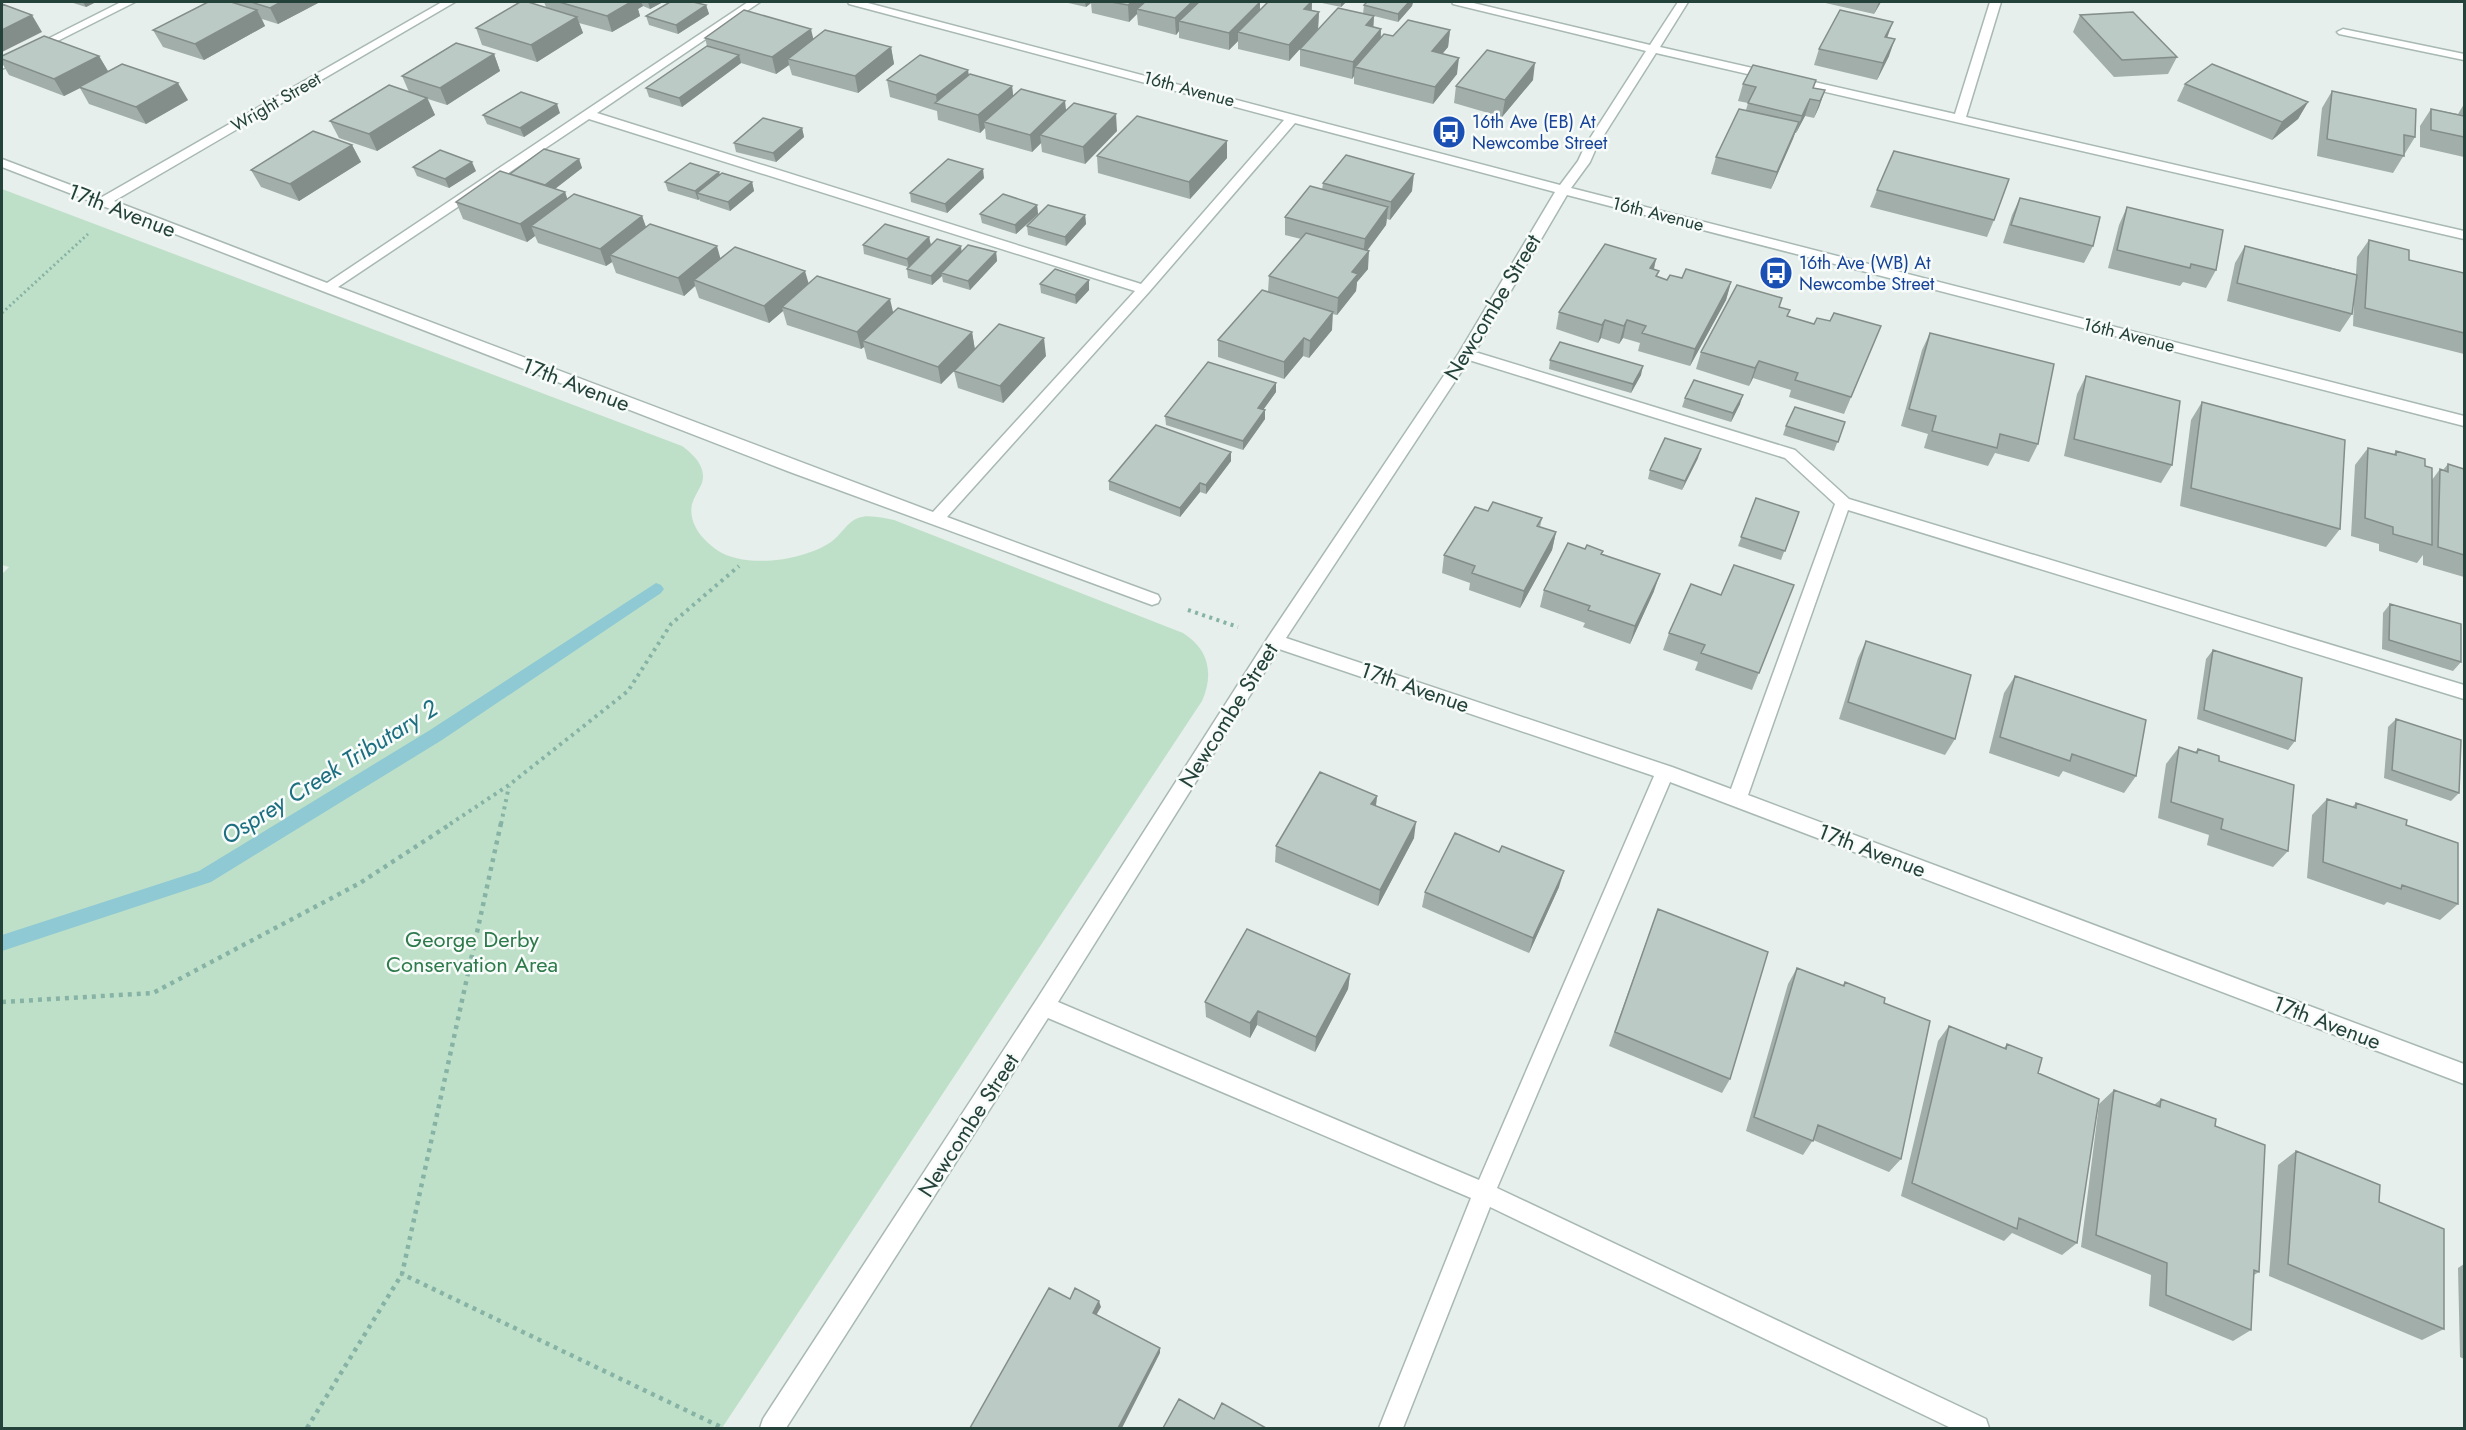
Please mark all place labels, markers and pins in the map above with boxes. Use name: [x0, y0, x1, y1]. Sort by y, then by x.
place label: 16th Ave (EB) At Newcombe Street: [1472, 109, 1608, 156]
bus stop icon: 16th Ave (EB) At Newcombe Street: [1431, 114, 1467, 150]
place label: 16th Ave (WB) At Newcombe Street: [1799, 250, 1935, 297]
bus stop icon: 16th Ave (WB) At Newcombe Street: [1758, 255, 1794, 291]

